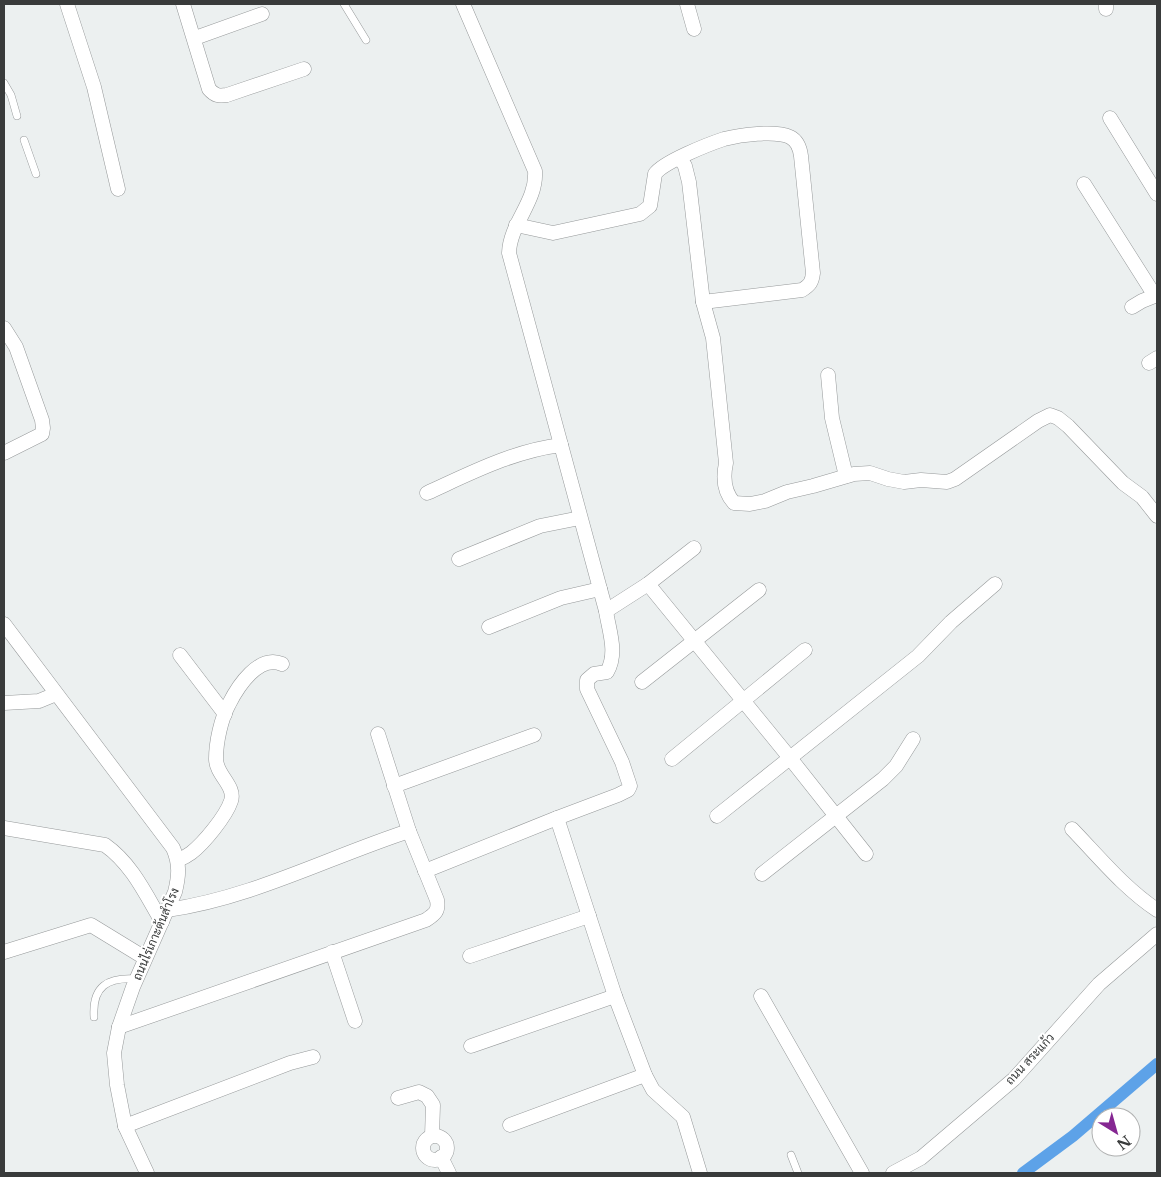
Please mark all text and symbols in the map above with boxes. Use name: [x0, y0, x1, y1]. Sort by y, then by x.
street label: ถนนไร่เกาะต้นสำโรง: [129, 885, 182, 982]
street label: ถนน สระแก้ว: [1002, 1030, 1057, 1088]
north arrow: [1091, 1107, 1141, 1157]
text: N: [1113, 1131, 1134, 1154]

